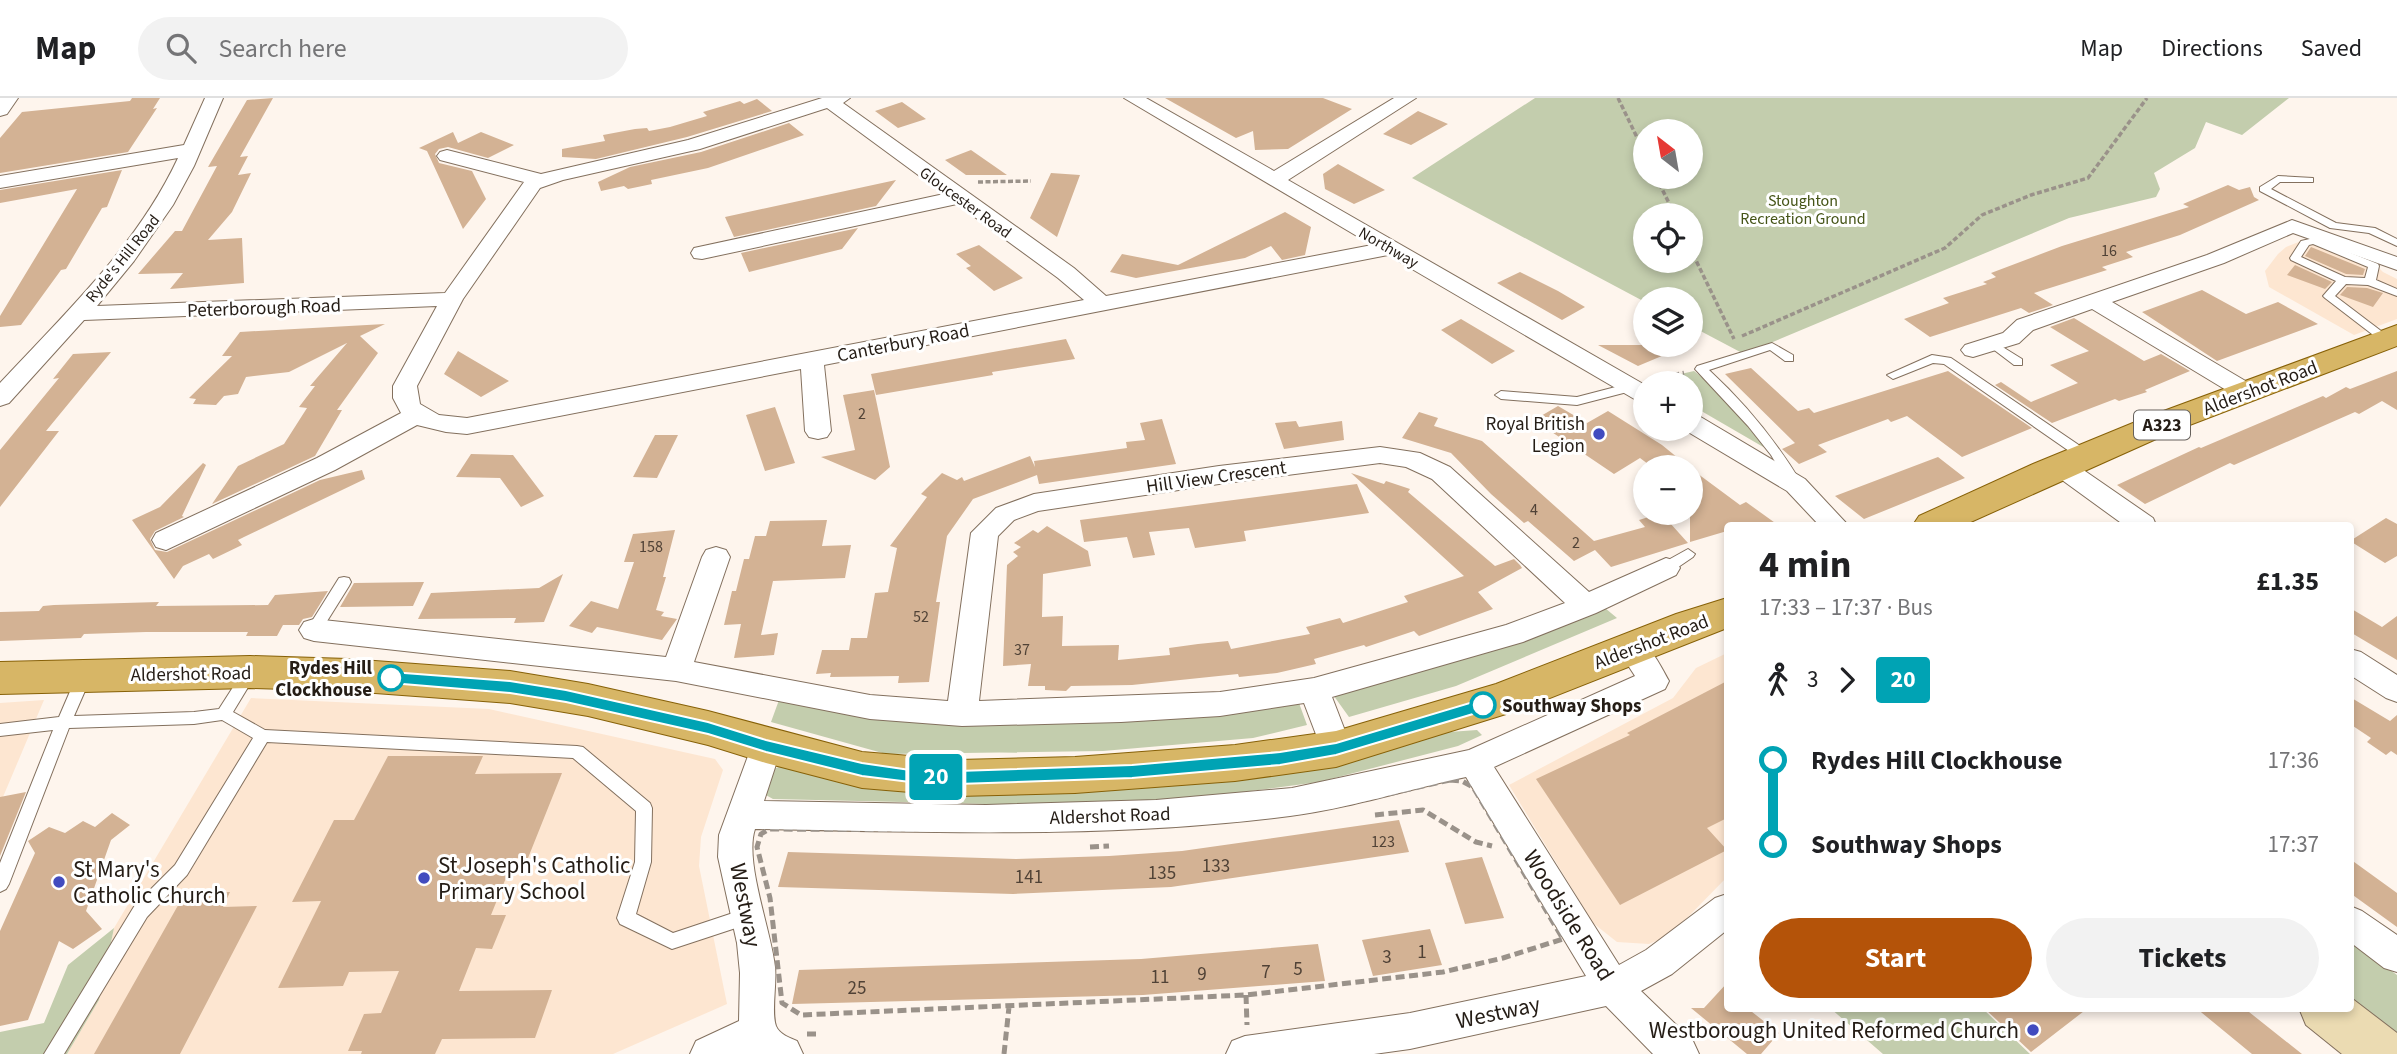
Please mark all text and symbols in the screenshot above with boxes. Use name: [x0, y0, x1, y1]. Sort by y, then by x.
search box: [138, 17, 628, 80]
text: Map: [35, 25, 96, 72]
icon: search: [162, 29, 200, 67]
text: Search here: [218, 30, 347, 67]
text: Map: [2080, 31, 2123, 66]
text: Directions: [2161, 31, 2263, 66]
text: Saved: [2301, 31, 2362, 66]
north arrow: [1633, 119, 1703, 189]
map controls: [1633, 119, 1703, 525]
street label: Gloucester Road: [915, 162, 1016, 244]
park label: Stoughton Recreation Ground: [1740, 190, 1866, 230]
button: locate: [1633, 203, 1703, 273]
street label: Ryde's Hill Road: [81, 210, 165, 307]
street label: Northway: [1355, 222, 1423, 274]
house number: 16: [2101, 240, 2117, 262]
button: layers: [1633, 287, 1703, 357]
street label: Peterborough Road: [187, 292, 342, 325]
street label: Canterbury Road: [835, 317, 972, 370]
street label: Aldershot Road: [2199, 354, 2322, 423]
button: +: [1633, 371, 1703, 441]
house number: 2: [858, 403, 866, 425]
road number: A323: [2134, 410, 2190, 440]
place label: Royal British Legion: [1486, 411, 1585, 460]
marker: Royal British Legion: [1591, 426, 1607, 442]
street label: Hill View Crescent: [1144, 454, 1289, 501]
button: −: [1633, 455, 1703, 525]
house number: 4: [1530, 499, 1538, 521]
house number: 2: [1572, 532, 1580, 554]
house number: 158: [639, 536, 663, 558]
text: 4 min: [1759, 538, 1851, 592]
text: £1.35: [2256, 563, 2319, 600]
text: 17:33 – 17:37 · Bus: [1759, 591, 1933, 624]
house number: 52: [913, 606, 929, 628]
street label: Aldershot Road: [1590, 608, 1713, 677]
house number: 37: [1014, 639, 1030, 661]
place label: Rydes Hill Clockhouse: [275, 655, 373, 704]
street label: Aldershot Road: [130, 660, 252, 689]
icon: walk: [1759, 661, 1797, 699]
icon: forward: [1828, 661, 1866, 699]
text: 20: [1890, 662, 1916, 697]
text: 3: [1807, 663, 1818, 696]
marker: Rydes Hill Clockhouse: [378, 665, 404, 691]
marker: Southway Shops: [1470, 692, 1496, 718]
place label: Southway Shops: [1502, 693, 1641, 720]
text: Rydes Hill Clockhouse: [1811, 742, 2063, 779]
text: 17:36: [2268, 744, 2319, 777]
line badge: 20: [904, 754, 968, 800]
text: 20: [923, 759, 949, 794]
street label: Aldershot Road: [1049, 801, 1171, 832]
text: Southway Shops: [1811, 826, 2002, 863]
text: 17:37: [2268, 828, 2319, 861]
house number: 123: [1371, 831, 1395, 853]
street label: Woodside Road: [1515, 843, 1622, 987]
place label: St Joseph's Catholic Primary School: [438, 849, 631, 908]
place label: St Mary's Catholic Church: [73, 853, 226, 912]
house number: 133: [1202, 853, 1230, 880]
street label: Westway: [721, 860, 770, 950]
house number: 135: [1148, 860, 1176, 887]
house number: 141: [1015, 864, 1043, 891]
marker: St Joseph's Catholic Primary School: [416, 870, 432, 886]
marker: St Mary's Catholic Church: [51, 874, 67, 890]
button: Start: [1759, 918, 2032, 998]
button: Tickets: [2046, 918, 2319, 998]
house number: 1: [1417, 939, 1427, 966]
house number: 3: [1382, 944, 1392, 971]
house number: 5: [1293, 956, 1303, 983]
house number: 7: [1261, 959, 1271, 986]
house number: 9: [1197, 961, 1207, 988]
house number: 11: [1151, 964, 1169, 991]
house number: 25: [848, 975, 866, 1002]
street label: Westway: [1453, 987, 1543, 1037]
place label: Westborough United Reformed Church: [1649, 1014, 2019, 1047]
marker: Westborough United Reformed Church: [2025, 1022, 2041, 1038]

